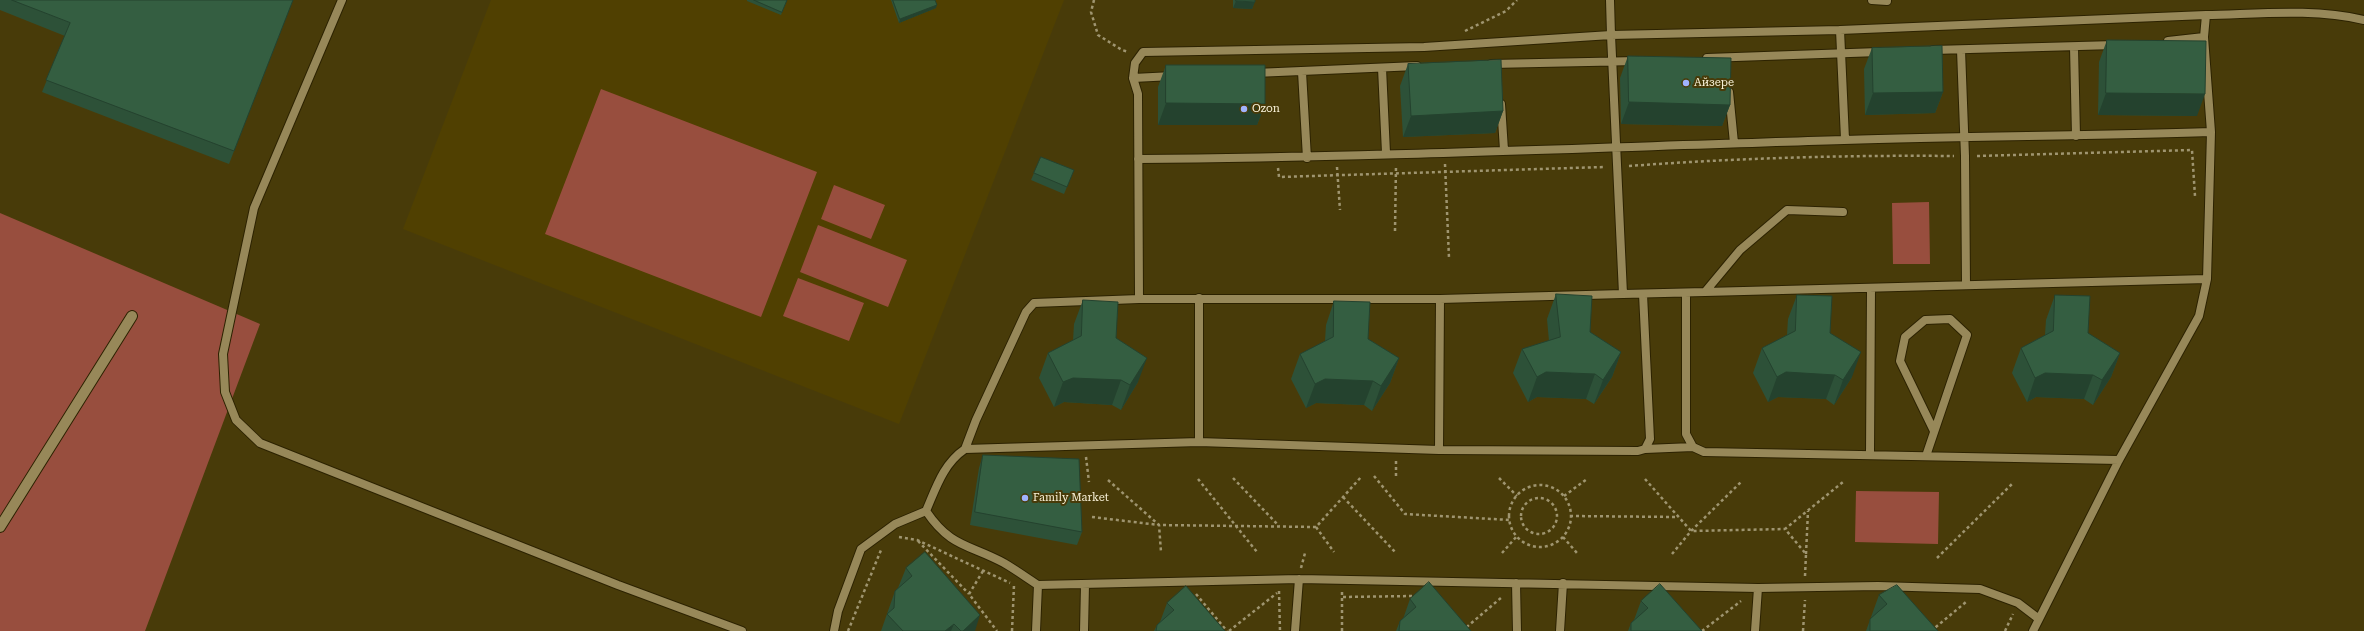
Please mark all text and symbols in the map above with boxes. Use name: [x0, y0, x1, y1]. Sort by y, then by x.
place label: Айзере: [1694, 76, 1734, 90]
marker: Айзере: [1681, 78, 1691, 88]
place label: Ozon: [1252, 102, 1280, 116]
marker: Ozon: [1239, 104, 1249, 114]
place label: Family Market: [1033, 491, 1109, 505]
marker: Family Market: [1020, 493, 1030, 503]

